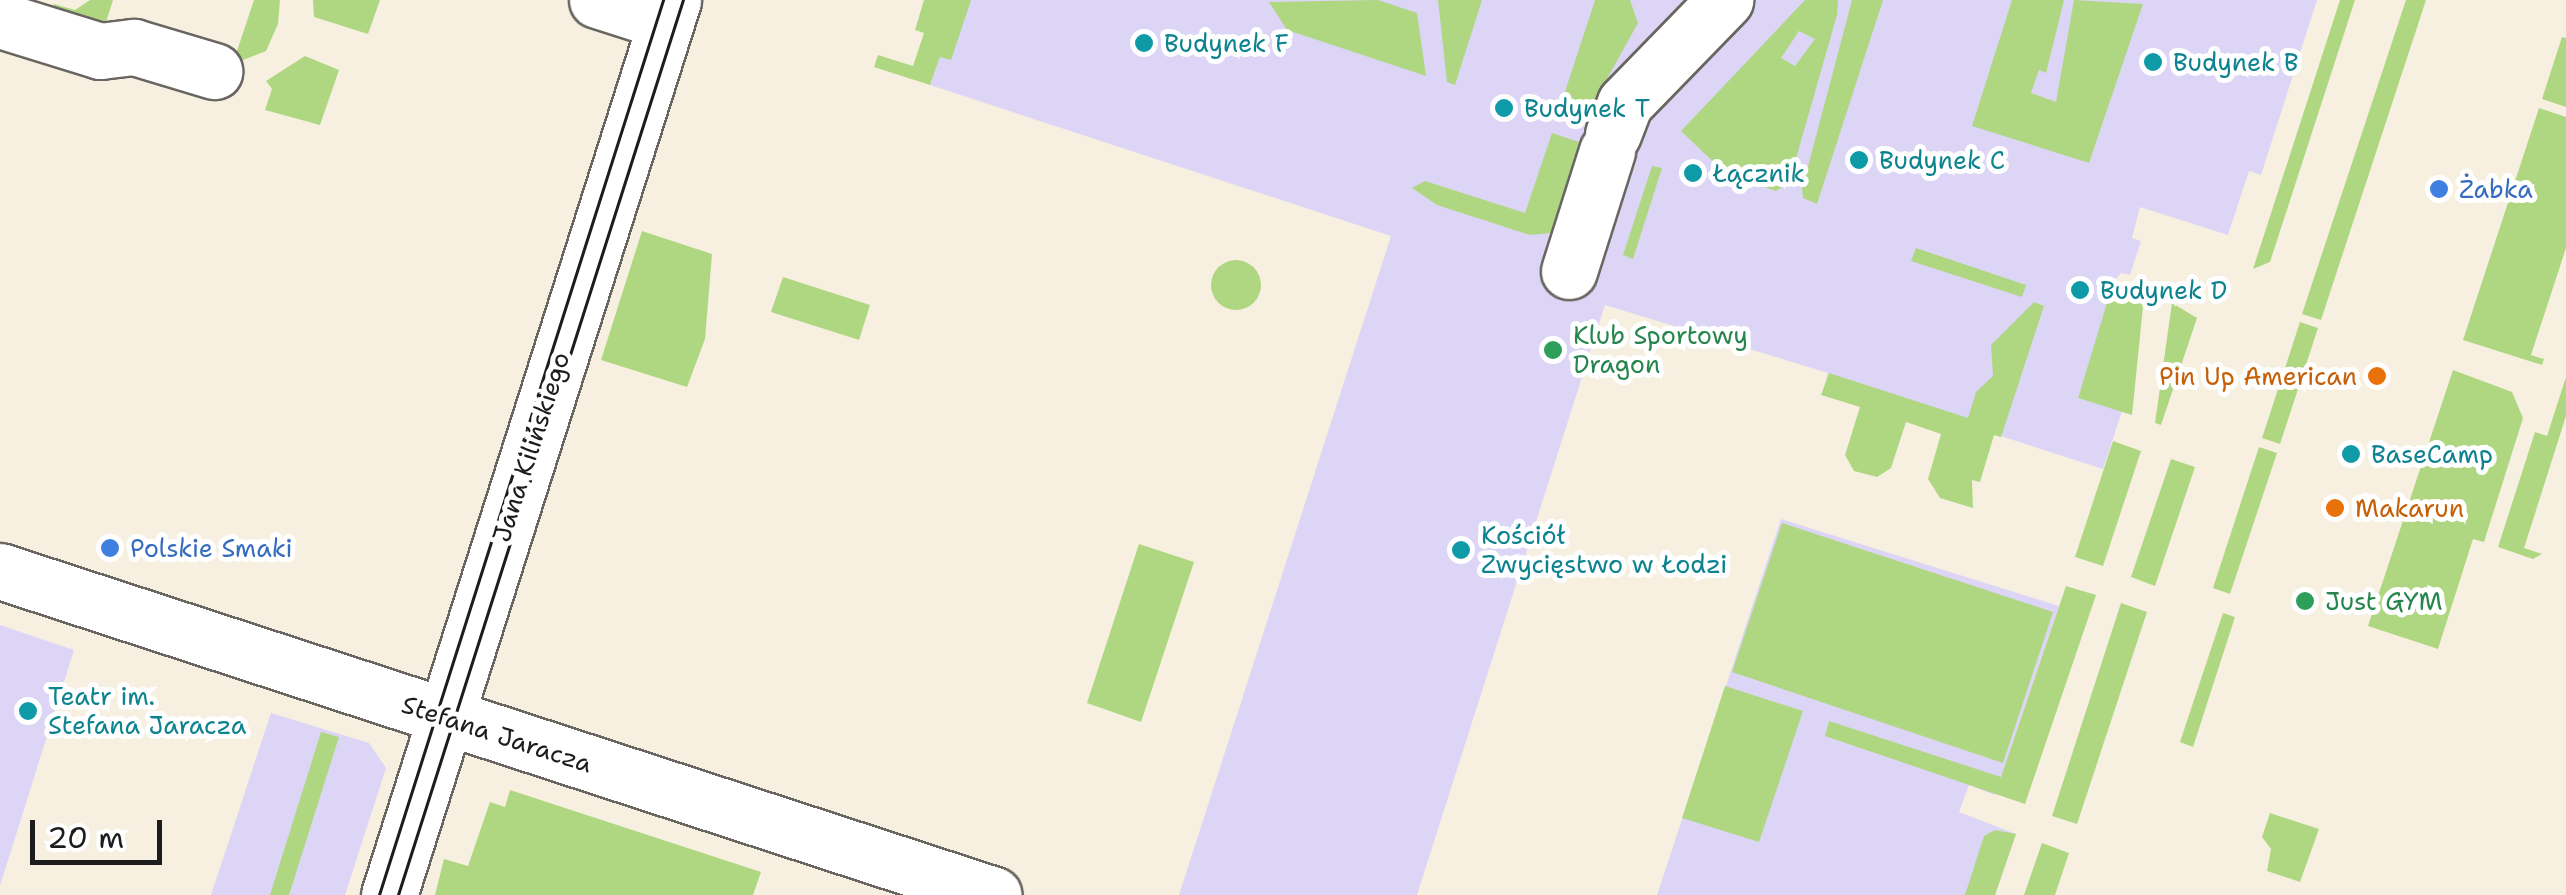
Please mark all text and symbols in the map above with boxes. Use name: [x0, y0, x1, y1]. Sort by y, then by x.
place label: Budynek F: [1164, 28, 1289, 58]
marker: Budynek F: [1133, 32, 1155, 54]
place label: Budynek B: [2173, 47, 2299, 77]
marker: Budynek B: [2142, 51, 2164, 73]
place label: Budynek T: [1524, 93, 1650, 123]
marker: Budynek T: [1493, 97, 1515, 119]
place label: Budynek C: [1879, 145, 2005, 175]
marker: Budynek C: [1848, 149, 1870, 171]
place label: Łącznik: [1713, 158, 1805, 188]
marker: Łącznik: [1682, 162, 1704, 184]
place label: Żabka: [2459, 174, 2533, 204]
marker: Żabka: [2428, 178, 2450, 200]
place label: Budynek D: [2100, 275, 2227, 305]
marker: Budynek D: [2069, 279, 2091, 301]
place label: Klub Sportowy Dragon: [1573, 321, 1748, 380]
marker: Klub Sportowy Dragon: [1542, 339, 1564, 361]
street label: Jana Kilińskiego: [486, 348, 576, 546]
place label: Pin Up American: [2159, 361, 2357, 391]
marker: Pin Up American: [2366, 365, 2388, 387]
place label: BaseCamp: [2371, 439, 2493, 469]
marker: BaseCamp: [2340, 443, 2362, 465]
place label: Makarun: [2355, 493, 2464, 523]
marker: Makarun: [2324, 497, 2346, 519]
place label: Kościół Zwycięstwo w Łodzi: [1481, 521, 1727, 580]
place label: Polskie Smaki: [130, 533, 293, 563]
marker: Polskie Smaki: [99, 537, 121, 559]
marker: Kościół Zwycięstwo w Łodzi: [1450, 539, 1472, 561]
place label: Just GYM: [2325, 586, 2442, 616]
marker: Just GYM: [2294, 590, 2316, 612]
place label: Teatr im. Stefana Jaracza: [48, 682, 246, 741]
street label: Stefana Jaracza: [398, 689, 596, 779]
marker: Teatr im. Stefana Jaracza: [17, 700, 39, 722]
scale bar: [35, 800, 168, 862]
text: 20 m: [47, 817, 124, 858]

